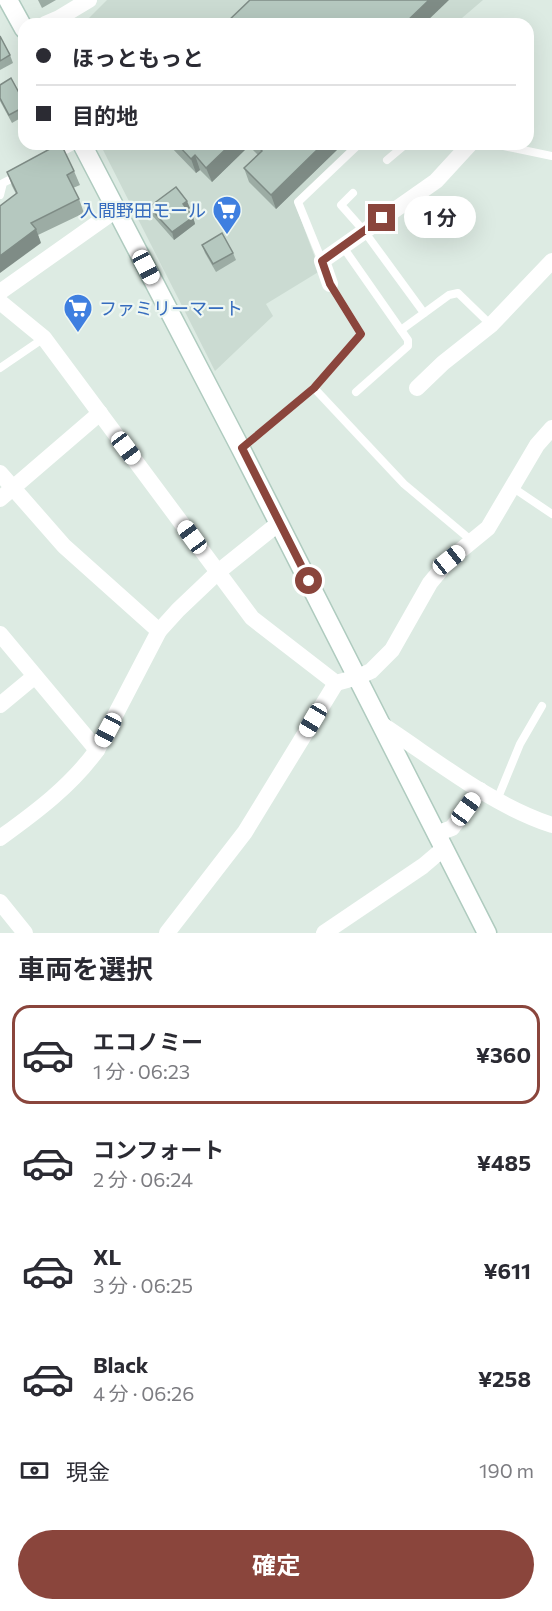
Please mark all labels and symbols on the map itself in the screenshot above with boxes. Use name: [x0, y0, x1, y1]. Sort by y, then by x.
supermarket icon: 入間野田モール: [211, 194, 243, 236]
callout: 1 分: [403, 197, 475, 239]
place label: 入間野田モール: [80, 199, 206, 221]
route end: [368, 204, 395, 231]
car: [130, 247, 162, 287]
supermarket icon: ファミリーマート: [62, 292, 94, 334]
place label: ファミリーマート: [99, 297, 243, 319]
car: [108, 428, 144, 468]
car: [174, 517, 210, 557]
car: [429, 542, 469, 578]
route start: [295, 567, 322, 594]
car: [296, 700, 330, 740]
car: [92, 710, 124, 750]
car: [448, 789, 484, 829]

